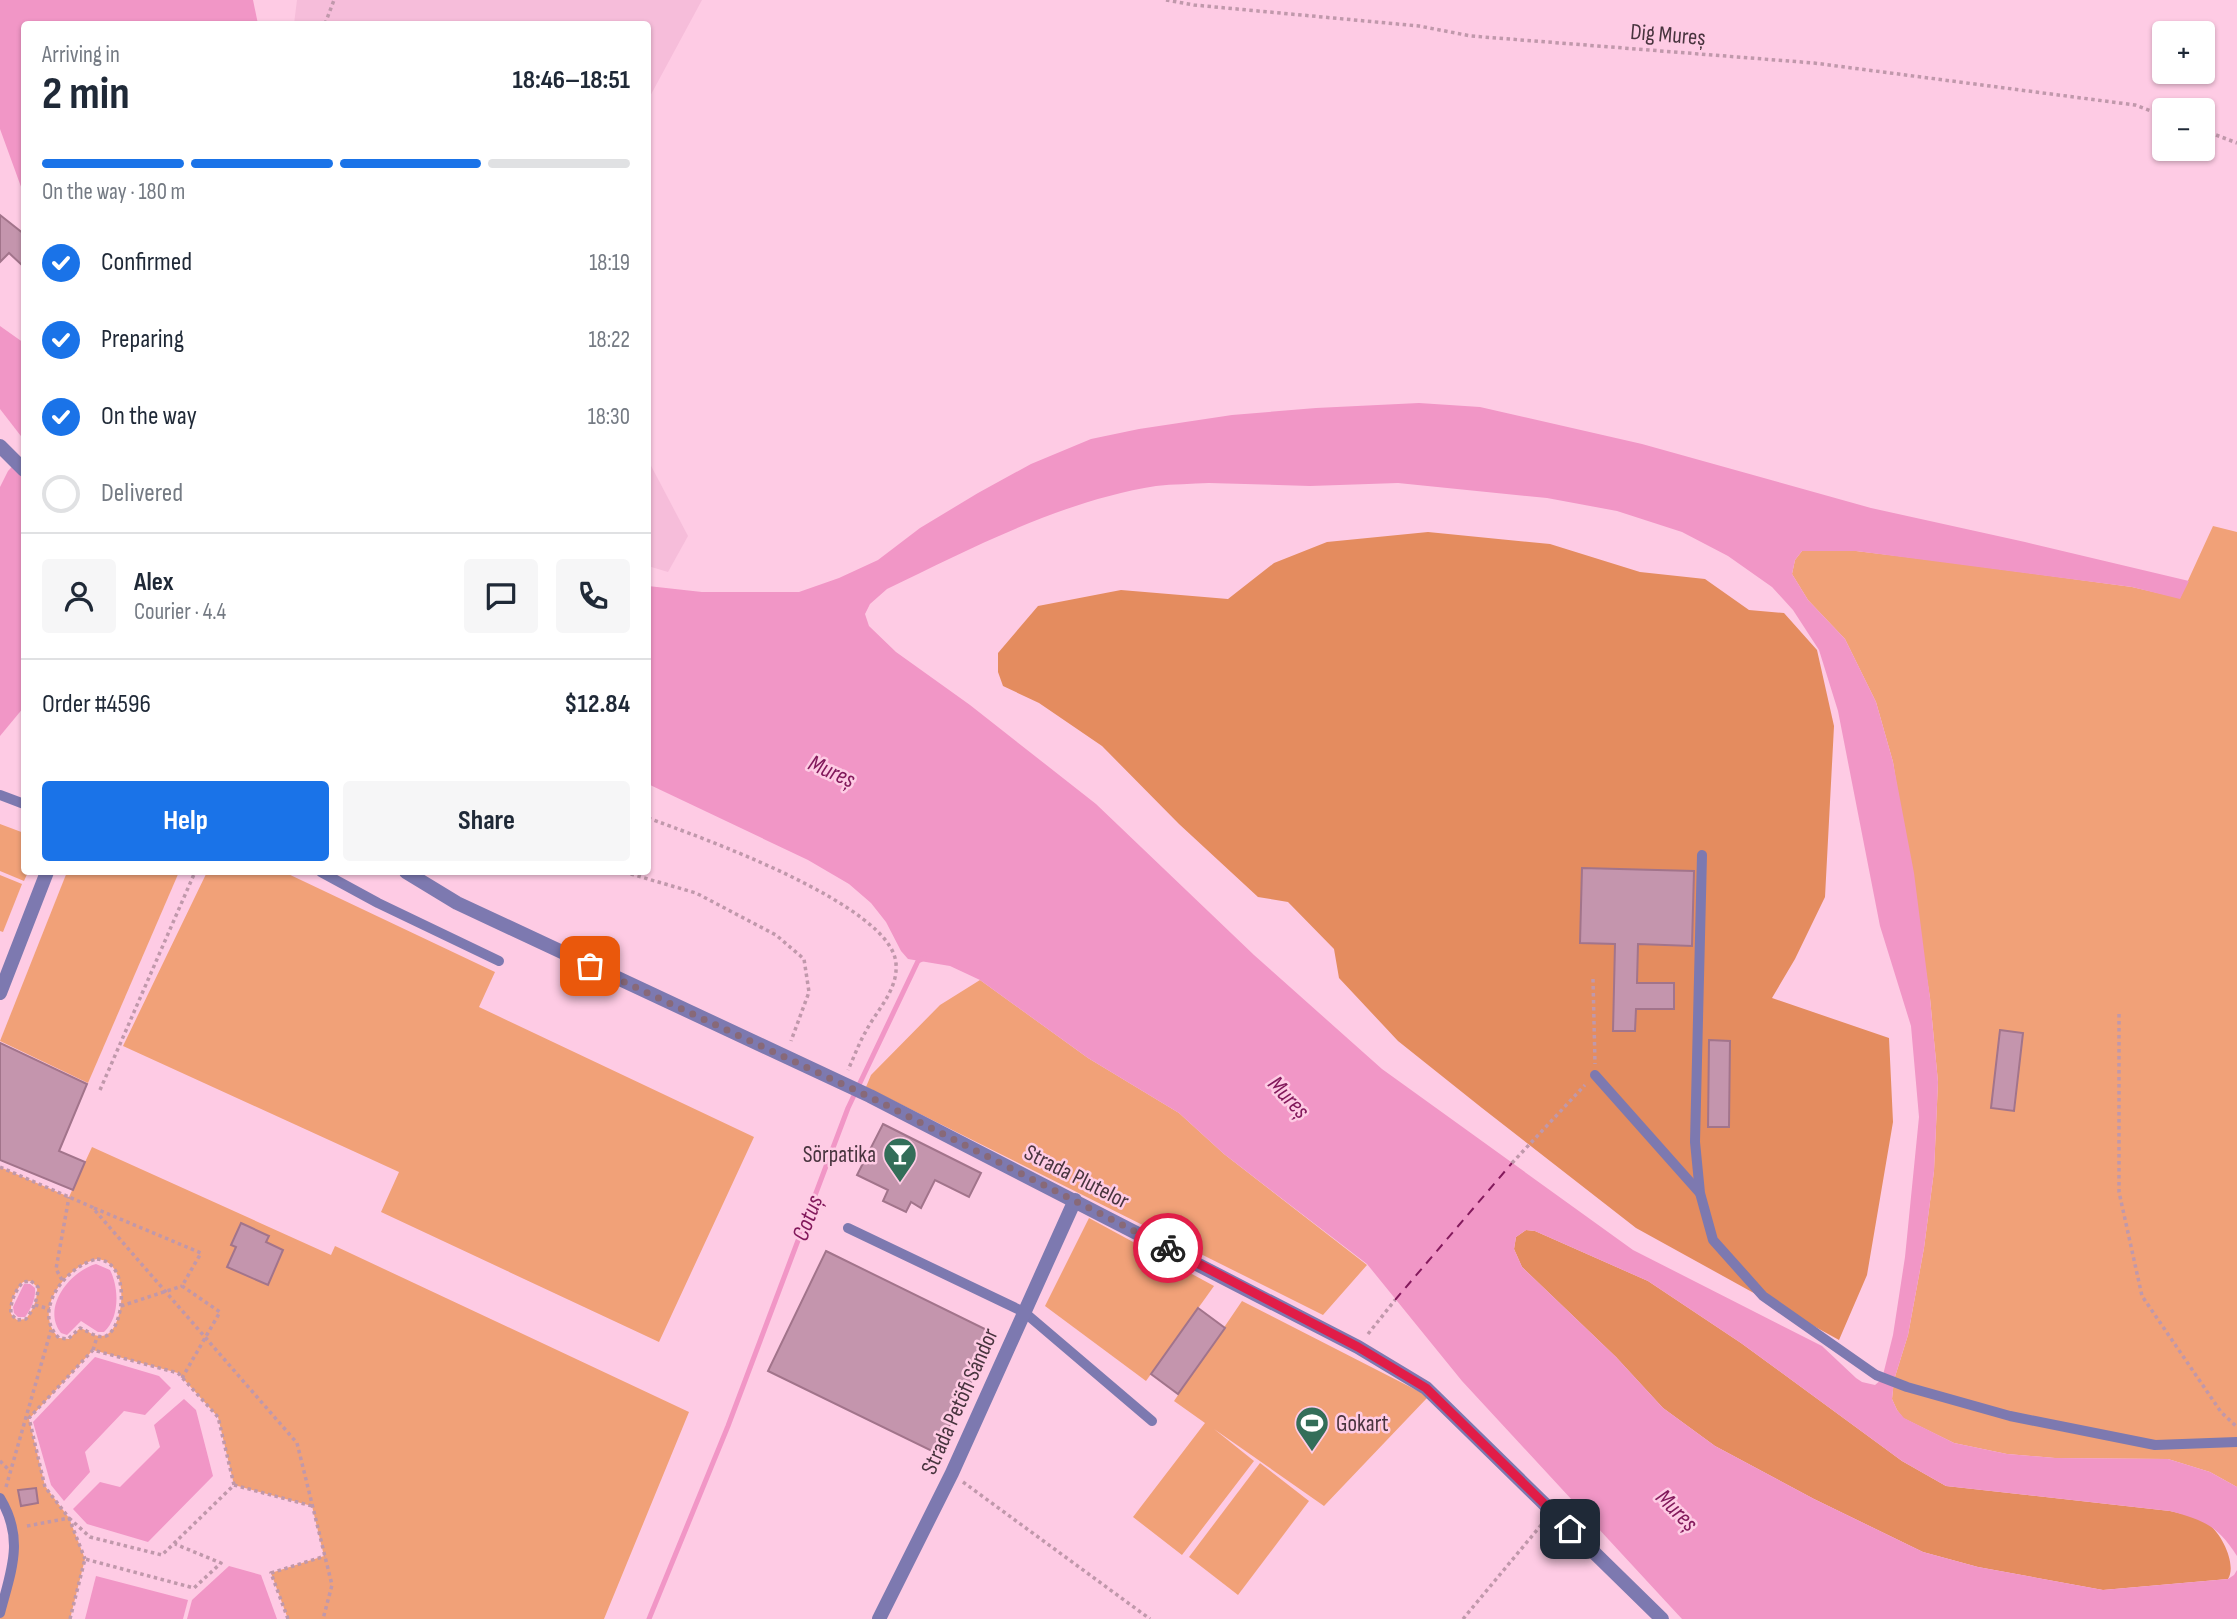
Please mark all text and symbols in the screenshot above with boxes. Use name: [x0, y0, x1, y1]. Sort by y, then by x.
street label: Dig Mureș: [1629, 18, 1707, 52]
map controls: [2152, 21, 2215, 161]
button: +: [2152, 21, 2215, 84]
text: Arriving in: [42, 41, 120, 69]
text: 18:46–18:51: [512, 65, 630, 96]
text: 2 min: [42, 67, 130, 122]
button: −: [2152, 98, 2215, 161]
text: On the way · 180 m: [42, 178, 185, 206]
icon: check: [42, 244, 80, 282]
text: Confirmed: [101, 247, 192, 278]
text: 18:19: [589, 249, 630, 277]
icon: check: [42, 321, 80, 359]
text: Preparing: [101, 324, 184, 355]
text: 18:22: [589, 326, 630, 354]
icon: check: [42, 398, 80, 436]
text: On the way: [101, 401, 197, 432]
text: 18:30: [588, 403, 630, 431]
text: Delivered: [101, 478, 183, 509]
button: person: [42, 559, 116, 633]
button: chat: [464, 559, 538, 633]
button: phone: [556, 559, 630, 633]
text: Alex: [134, 567, 174, 598]
text: Courier · 4.4: [134, 598, 226, 626]
text: Order #4596: [42, 689, 151, 720]
text: $12.84: [564, 689, 630, 720]
water label: Mureș: [804, 748, 860, 795]
button: Help: [42, 781, 329, 861]
button: Share: [343, 781, 630, 861]
pin: [560, 936, 620, 996]
icon: bag: [571, 947, 609, 985]
water label: Mureș: [1262, 1070, 1316, 1125]
bar icon: Sörpatika: [881, 1135, 919, 1184]
street label: Strada Plutelor: [1019, 1139, 1134, 1215]
place label: Sörpatika: [803, 1141, 876, 1169]
water label: Cotuș: [786, 1191, 830, 1245]
courier: [1133, 1213, 1203, 1283]
icon: bike: [1149, 1229, 1187, 1267]
street label: Strada Petöfi Sándor: [915, 1324, 1005, 1479]
sports icon: Gokart: [1293, 1404, 1331, 1453]
place label: Gokart: [1336, 1410, 1389, 1438]
water label: Mureș: [1649, 1483, 1704, 1538]
pin: [1540, 1499, 1600, 1559]
icon: home: [1551, 1510, 1589, 1548]

